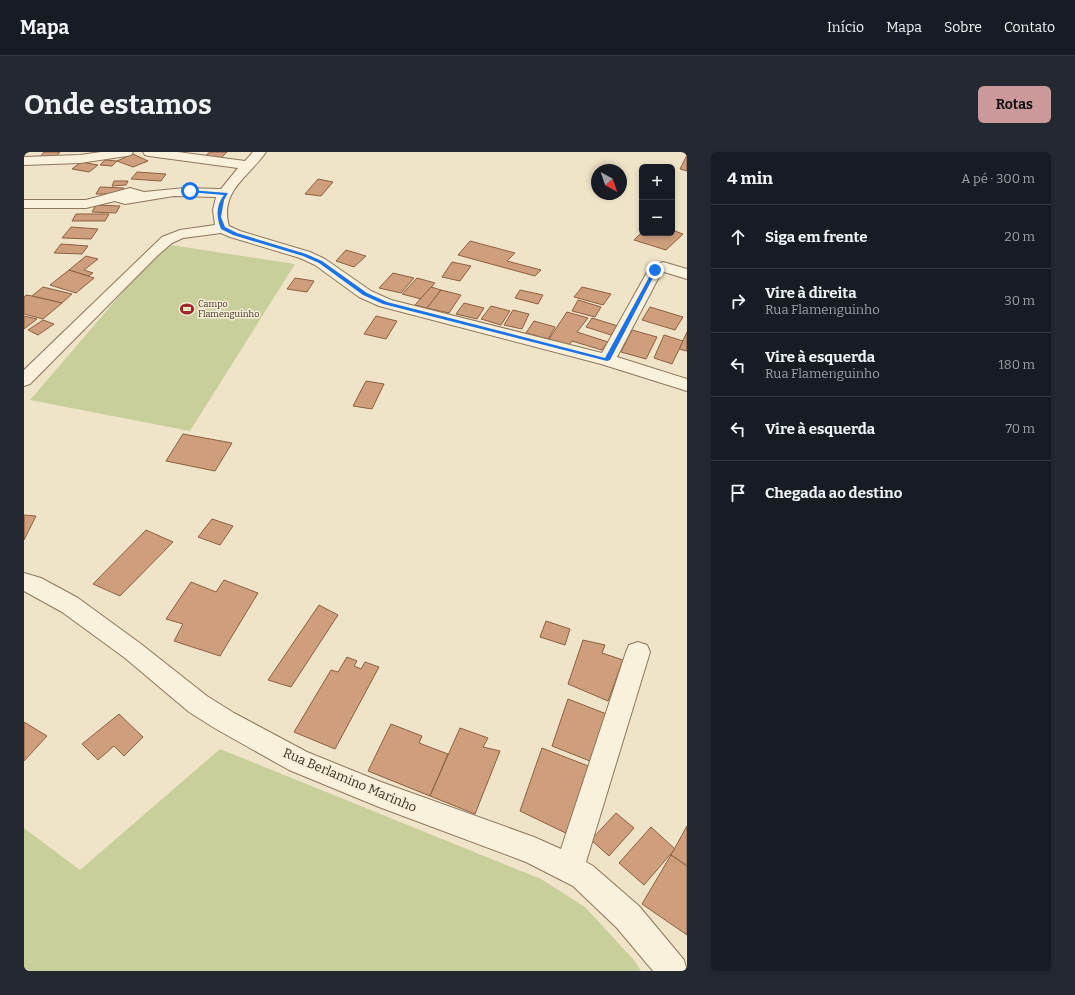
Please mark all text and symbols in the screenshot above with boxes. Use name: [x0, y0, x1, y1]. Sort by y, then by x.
text: Mapa: [20, 16, 69, 39]
text: Início: [827, 19, 864, 36]
text: Mapa: [886, 19, 922, 36]
text: Sobre: [944, 19, 982, 36]
text: Contato: [1004, 19, 1055, 36]
button: Rotas: [978, 86, 1051, 123]
text: Onde estamos: [24, 88, 212, 121]
north arrow: [591, 164, 627, 200]
map controls: [639, 164, 675, 236]
button: +: [639, 164, 675, 200]
text: 4 min: [727, 168, 773, 189]
text: A pé · 300 m: [961, 171, 1035, 186]
route start: [181, 182, 199, 200]
button: −: [639, 200, 675, 236]
icon: ahead: [727, 226, 749, 248]
text: Siga em frente: [765, 228, 868, 246]
text: 20 m: [1005, 229, 1035, 244]
route end: [646, 261, 664, 279]
text: Vire à direita: [765, 284, 857, 302]
icon: right: [727, 290, 749, 312]
text: 30 m: [1004, 293, 1035, 308]
place label: Campo Flamenguinho: [198, 299, 259, 319]
sports icon: Campo Flamenguinho: [179, 301, 195, 317]
text: Rua Flamenguinho: [765, 302, 880, 317]
text: Vire à esquerda: [765, 348, 875, 366]
icon: left: [727, 354, 749, 376]
text: 180 m: [999, 357, 1035, 372]
text: Rua Flamenguinho: [765, 366, 880, 381]
icon: left: [727, 418, 749, 440]
text: Vire à esquerda: [765, 420, 875, 438]
text: 70 m: [1005, 421, 1035, 436]
icon: arrive: [727, 482, 749, 504]
text: Chegada ao destino: [765, 484, 902, 502]
street label: Rua Berlamino Marinho: [281, 745, 419, 815]

